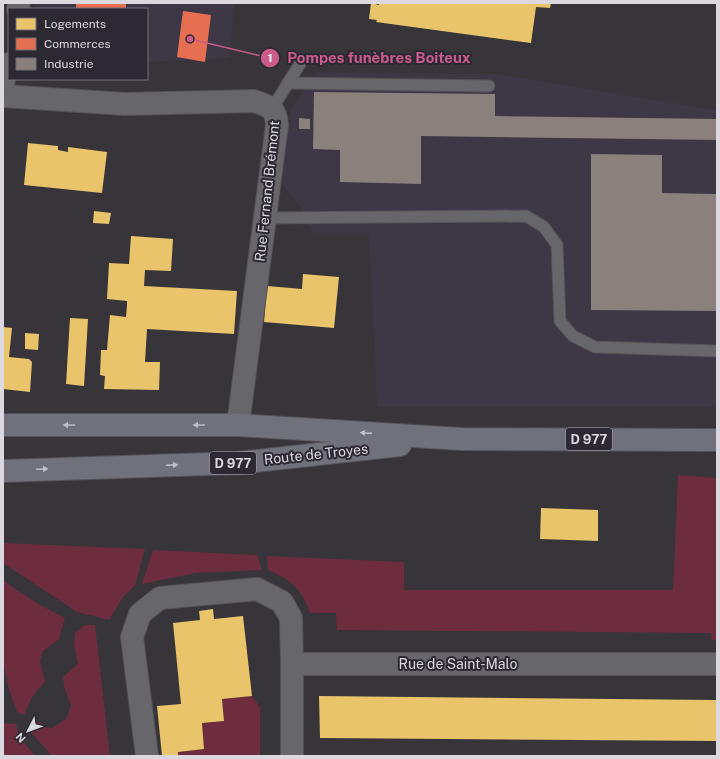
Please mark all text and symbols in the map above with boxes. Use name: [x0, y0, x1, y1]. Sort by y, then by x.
legend: [8, 8, 148, 80]
text: Logements: [44, 17, 106, 31]
text: Commerces: [44, 37, 111, 51]
callout: Pompes funèbres Boiteux: [260, 44, 479, 71]
text: Pompes funèbres Boiteux: [287, 49, 471, 66]
text: 1: [267, 51, 273, 65]
text: Industrie: [44, 57, 94, 71]
street label: Rue Fernand Brémont: [252, 120, 282, 262]
one-way arrow: [62, 422, 75, 428]
one-way arrow: [192, 422, 205, 428]
road number: D 977: [566, 428, 612, 450]
one-way arrow: [360, 429, 372, 436]
street label: Route de Troyes: [263, 441, 369, 467]
road number: D 977: [210, 452, 256, 474]
one-way arrow: [166, 462, 179, 468]
one-way arrow: [36, 466, 48, 473]
street label: Rue de Saint-Malo: [399, 656, 517, 672]
north arrow: [8, 711, 48, 751]
text: N: [13, 730, 28, 745]

